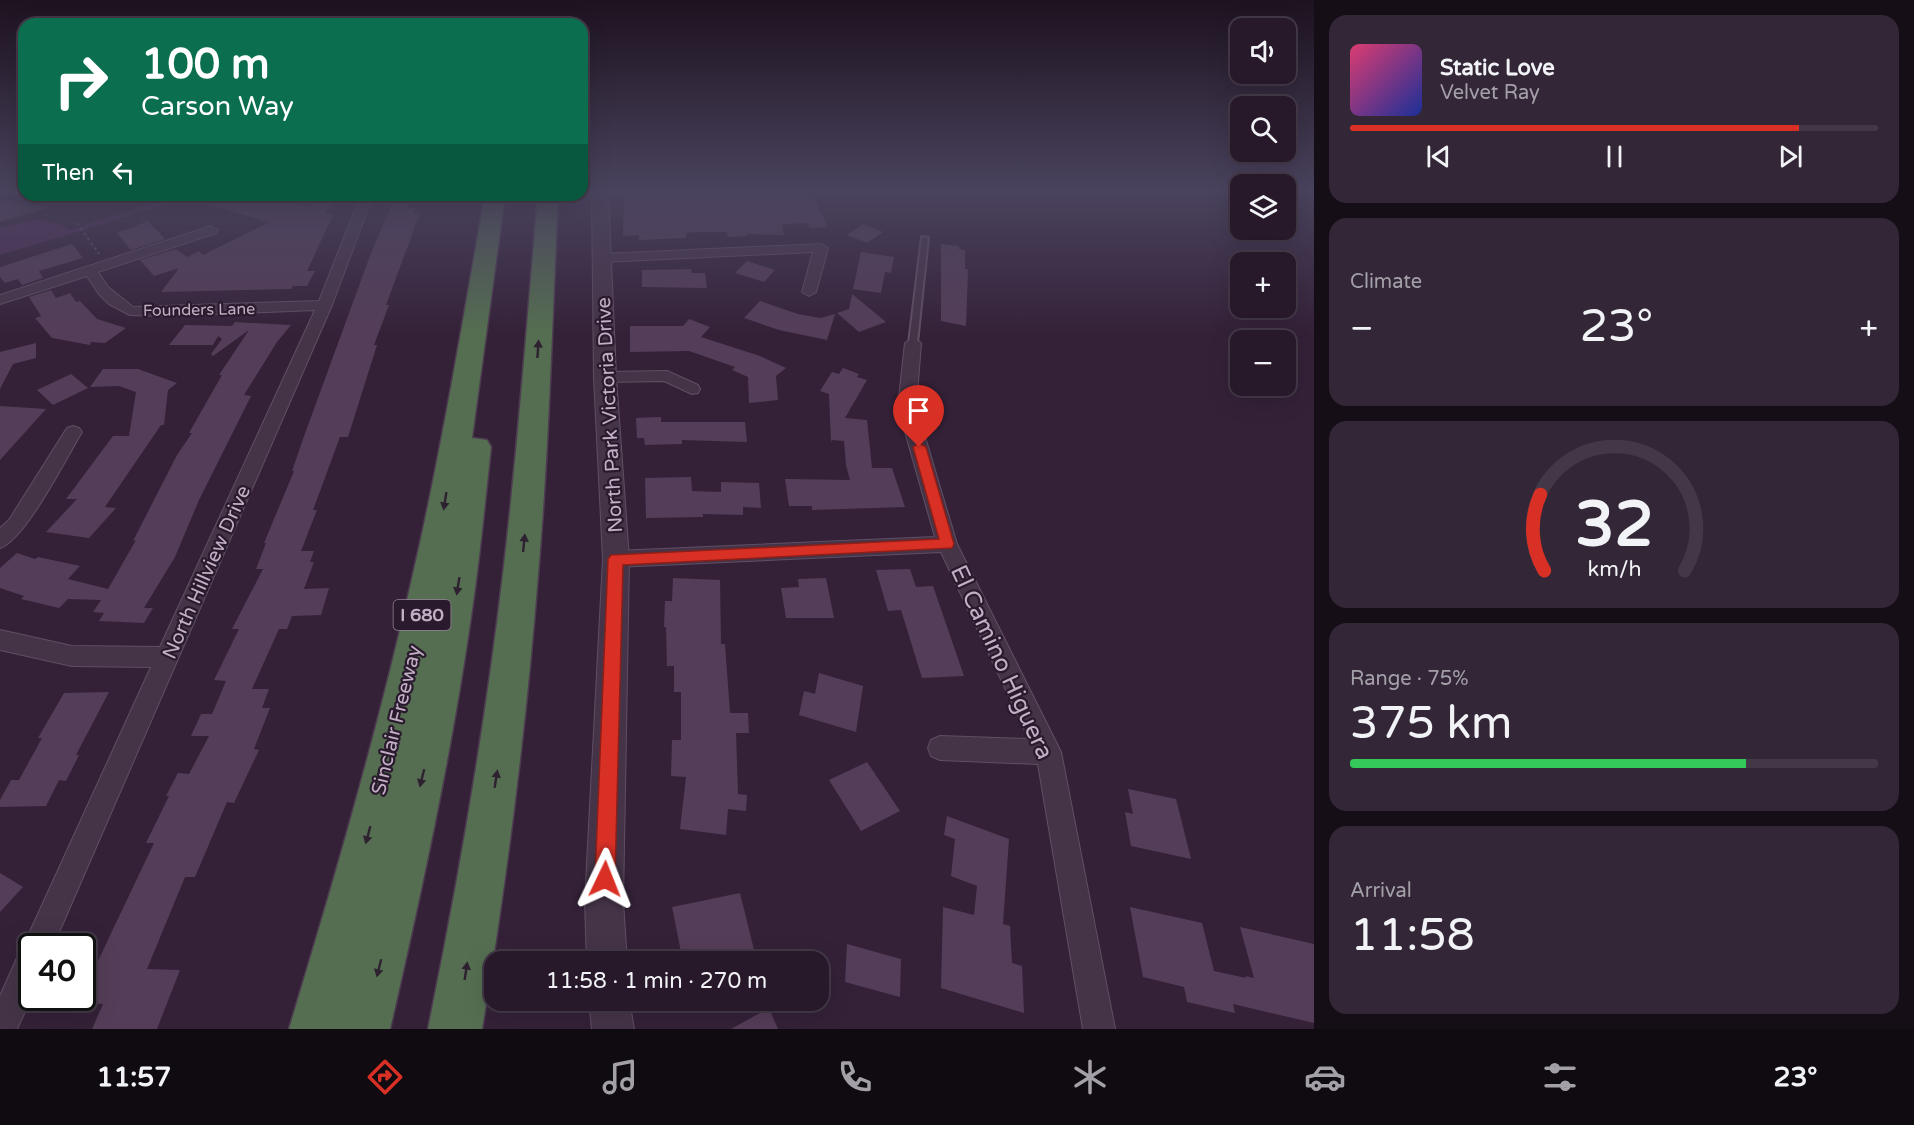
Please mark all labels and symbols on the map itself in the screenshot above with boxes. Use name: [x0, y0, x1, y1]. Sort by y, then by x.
street label: North Park Victoria Drive: [592, 297, 628, 533]
street label: Founders Lane: [143, 299, 255, 321]
one-way arrow: [533, 339, 542, 358]
pin: [893, 385, 944, 447]
street label: North Hillview Drive: [158, 482, 256, 663]
one-way arrow: [440, 492, 449, 511]
one-way arrow: [519, 534, 529, 553]
street label: El Camino Higuera: [944, 560, 1059, 764]
one-way arrow: [453, 577, 462, 596]
road number: I 680: [394, 600, 450, 630]
street label: Sinclair Freeway: [367, 643, 427, 797]
one-way arrow: [417, 769, 427, 787]
one-way arrow: [491, 769, 500, 788]
one-way arrow: [363, 826, 372, 844]
position arrow: [573, 847, 637, 911]
speed limit sign: 40: [18, 933, 96, 1011]
one-way arrow: [373, 959, 383, 977]
one-way arrow: [462, 962, 471, 981]

